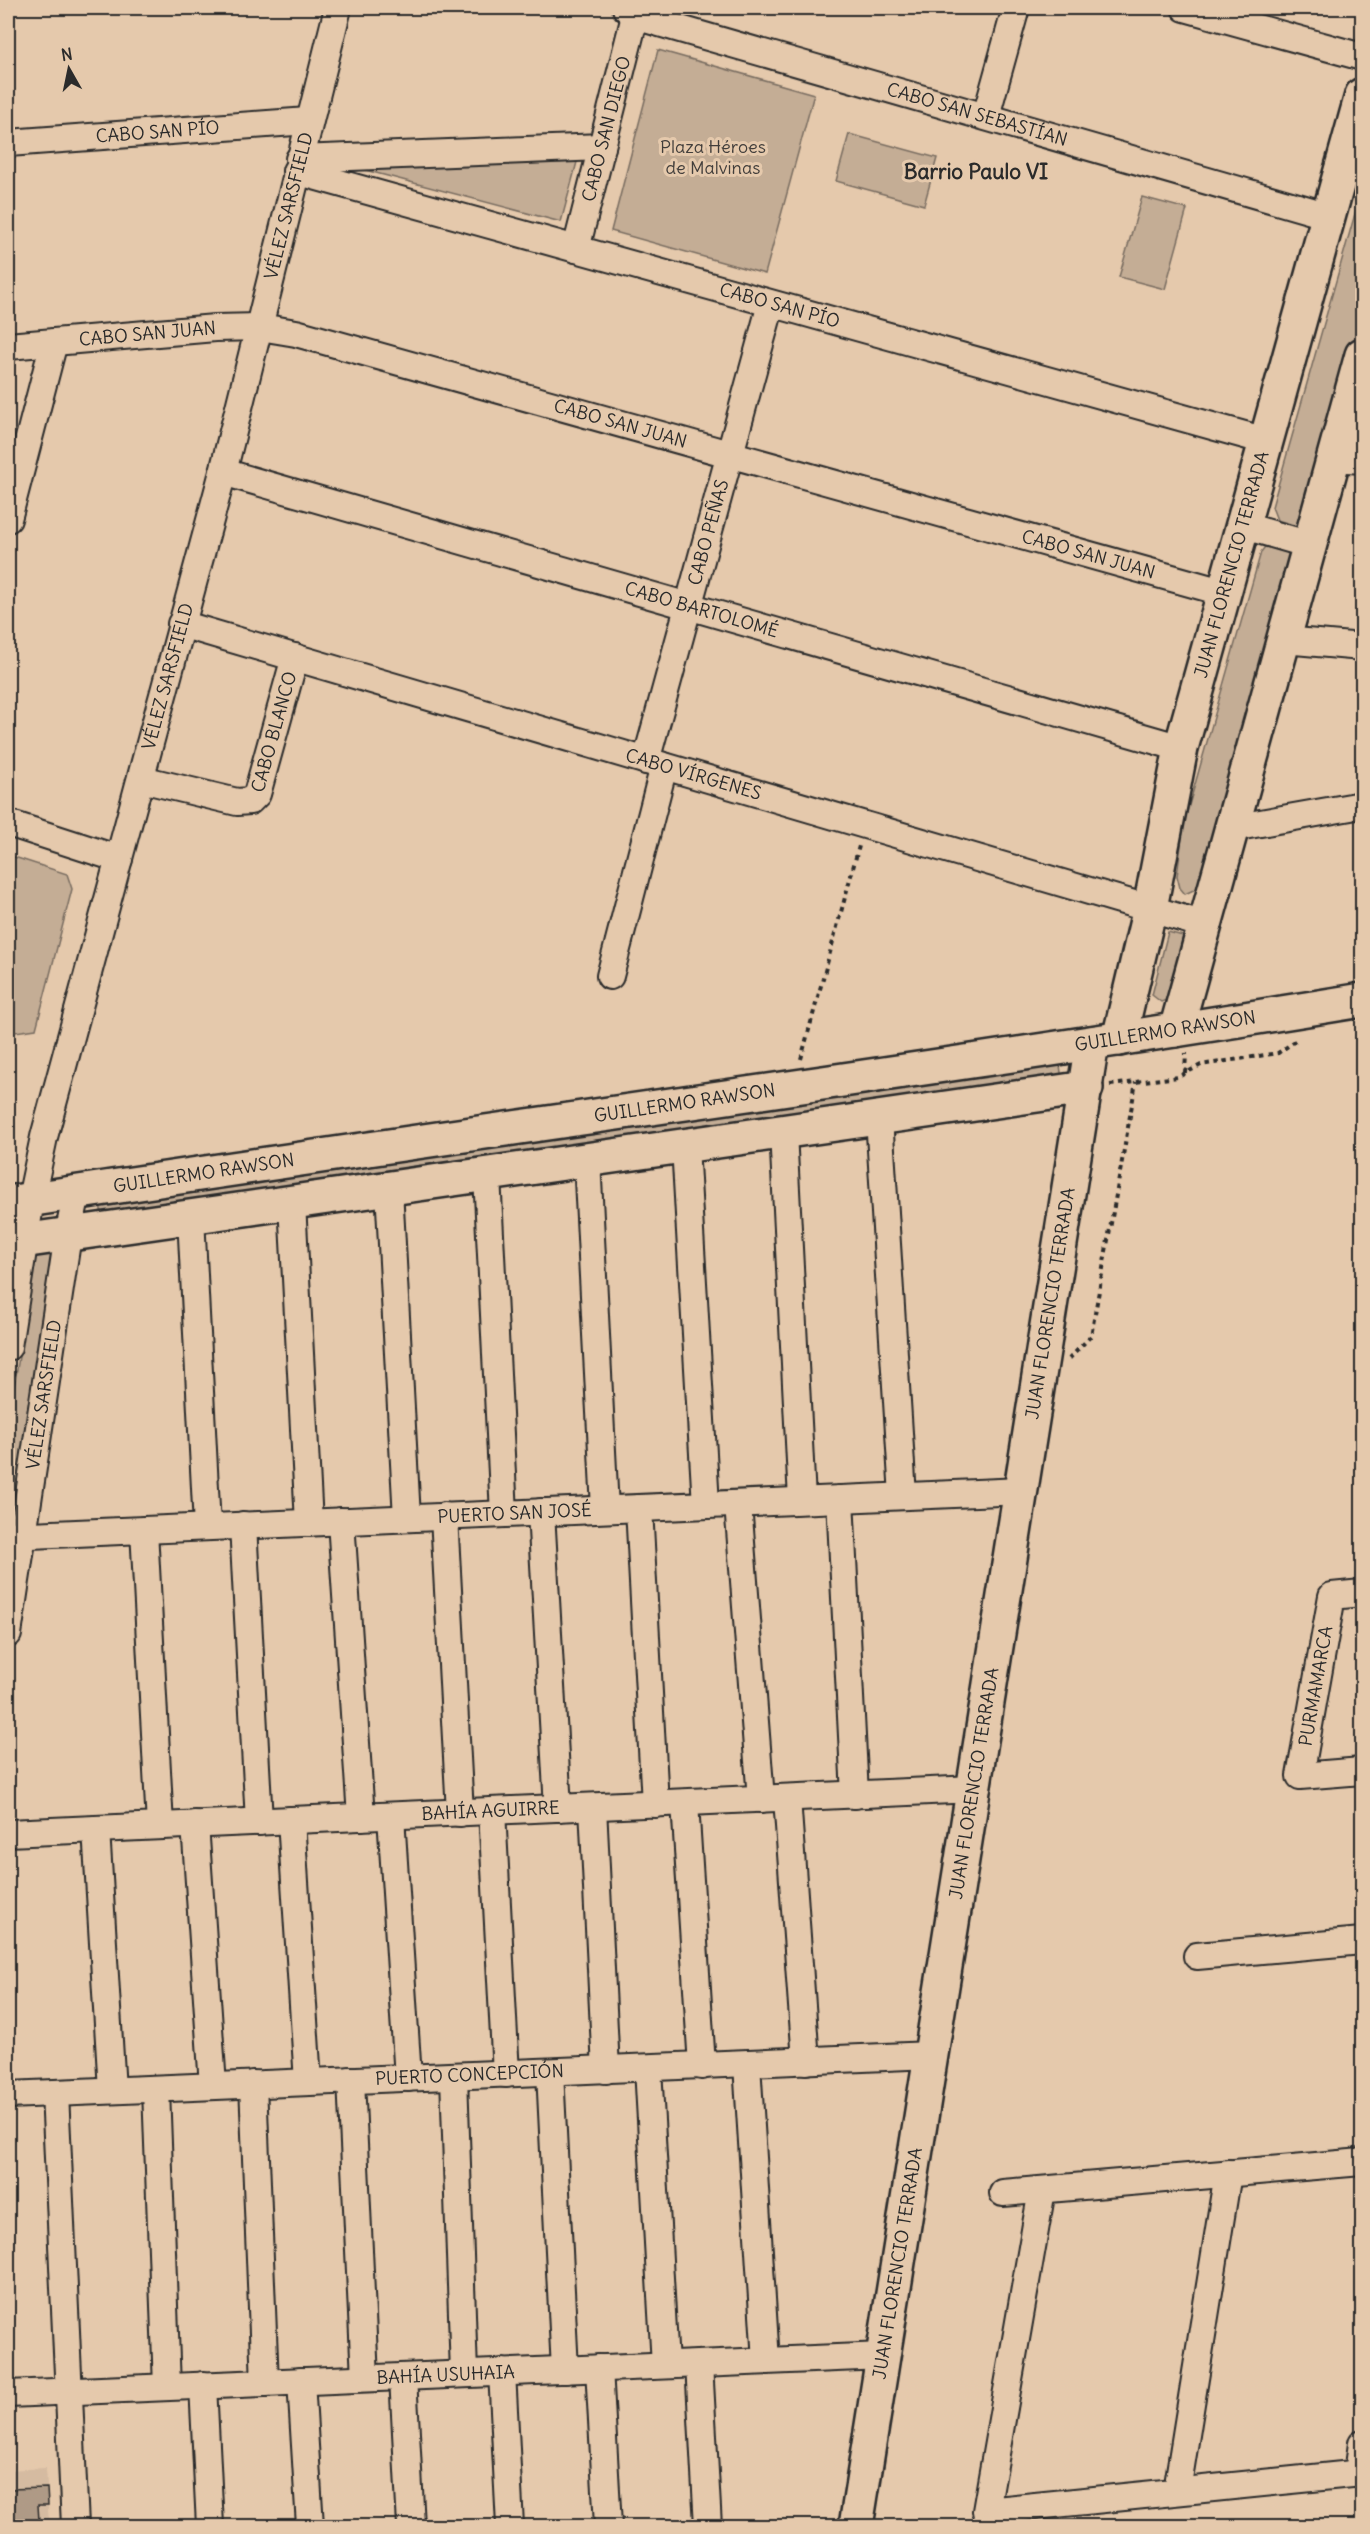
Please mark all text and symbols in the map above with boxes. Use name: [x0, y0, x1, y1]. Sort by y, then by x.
north arrow: [39, 39, 99, 99]
text: N: [60, 43, 74, 65]
street label: CABO SAN DIEGO: [576, 53, 635, 204]
street label: CABO SAN SEBASTÍAN: [884, 77, 1070, 151]
street label: CABO SAN PÍO: [95, 116, 220, 148]
street label: VÉLEZ SARSFIELD: [259, 130, 318, 282]
park label: Plaza Héroes de Malvinas: [660, 135, 766, 179]
district label: Barrio Paulo VI: [904, 158, 1048, 185]
street label: CABO SAN PÍO: [717, 277, 843, 333]
street label: CABO SAN JUAN: [78, 316, 217, 351]
street label: CABO SAN JUAN: [551, 394, 690, 453]
street label: JUAN FLORENCIO TERRADA: [1189, 448, 1274, 680]
street label: CABO PEÑAS: [683, 477, 734, 588]
street label: CABO SAN JUAN: [1019, 525, 1158, 584]
street label: CABO BARTOLOMÉ: [622, 576, 781, 642]
street label: VÉLEZ SARSFIELD: [137, 600, 198, 752]
street label: CABO BLANCO: [246, 669, 301, 795]
street label: CABO VÍRGENES: [623, 743, 764, 805]
street label: GUILLERMO RAWSON: [1073, 1005, 1257, 1056]
street label: GUILLERMO RAWSON: [592, 1078, 777, 1127]
street label: GUILLERMO RAWSON: [111, 1148, 296, 1198]
street label: JUAN FLORENCIO TERRADA: [1020, 1186, 1080, 1421]
street label: VÉLEZ SARSFIELD: [21, 1318, 66, 1471]
street label: PUERTO SAN JOSÉ: [437, 1498, 592, 1528]
street label: PURMAMARCA: [1294, 1624, 1337, 1748]
street label: JUAN FLORENCIO TERRADA: [944, 1666, 1003, 1901]
street label: BAHÍA AGUIRRE: [421, 1796, 560, 1825]
street label: PUERTO CONCEPCIÓN: [375, 2059, 564, 2090]
street label: JUAN FLORENCIO TERRADA: [868, 2146, 927, 2381]
street label: BAHÍA USUHAIA: [376, 2360, 515, 2389]

